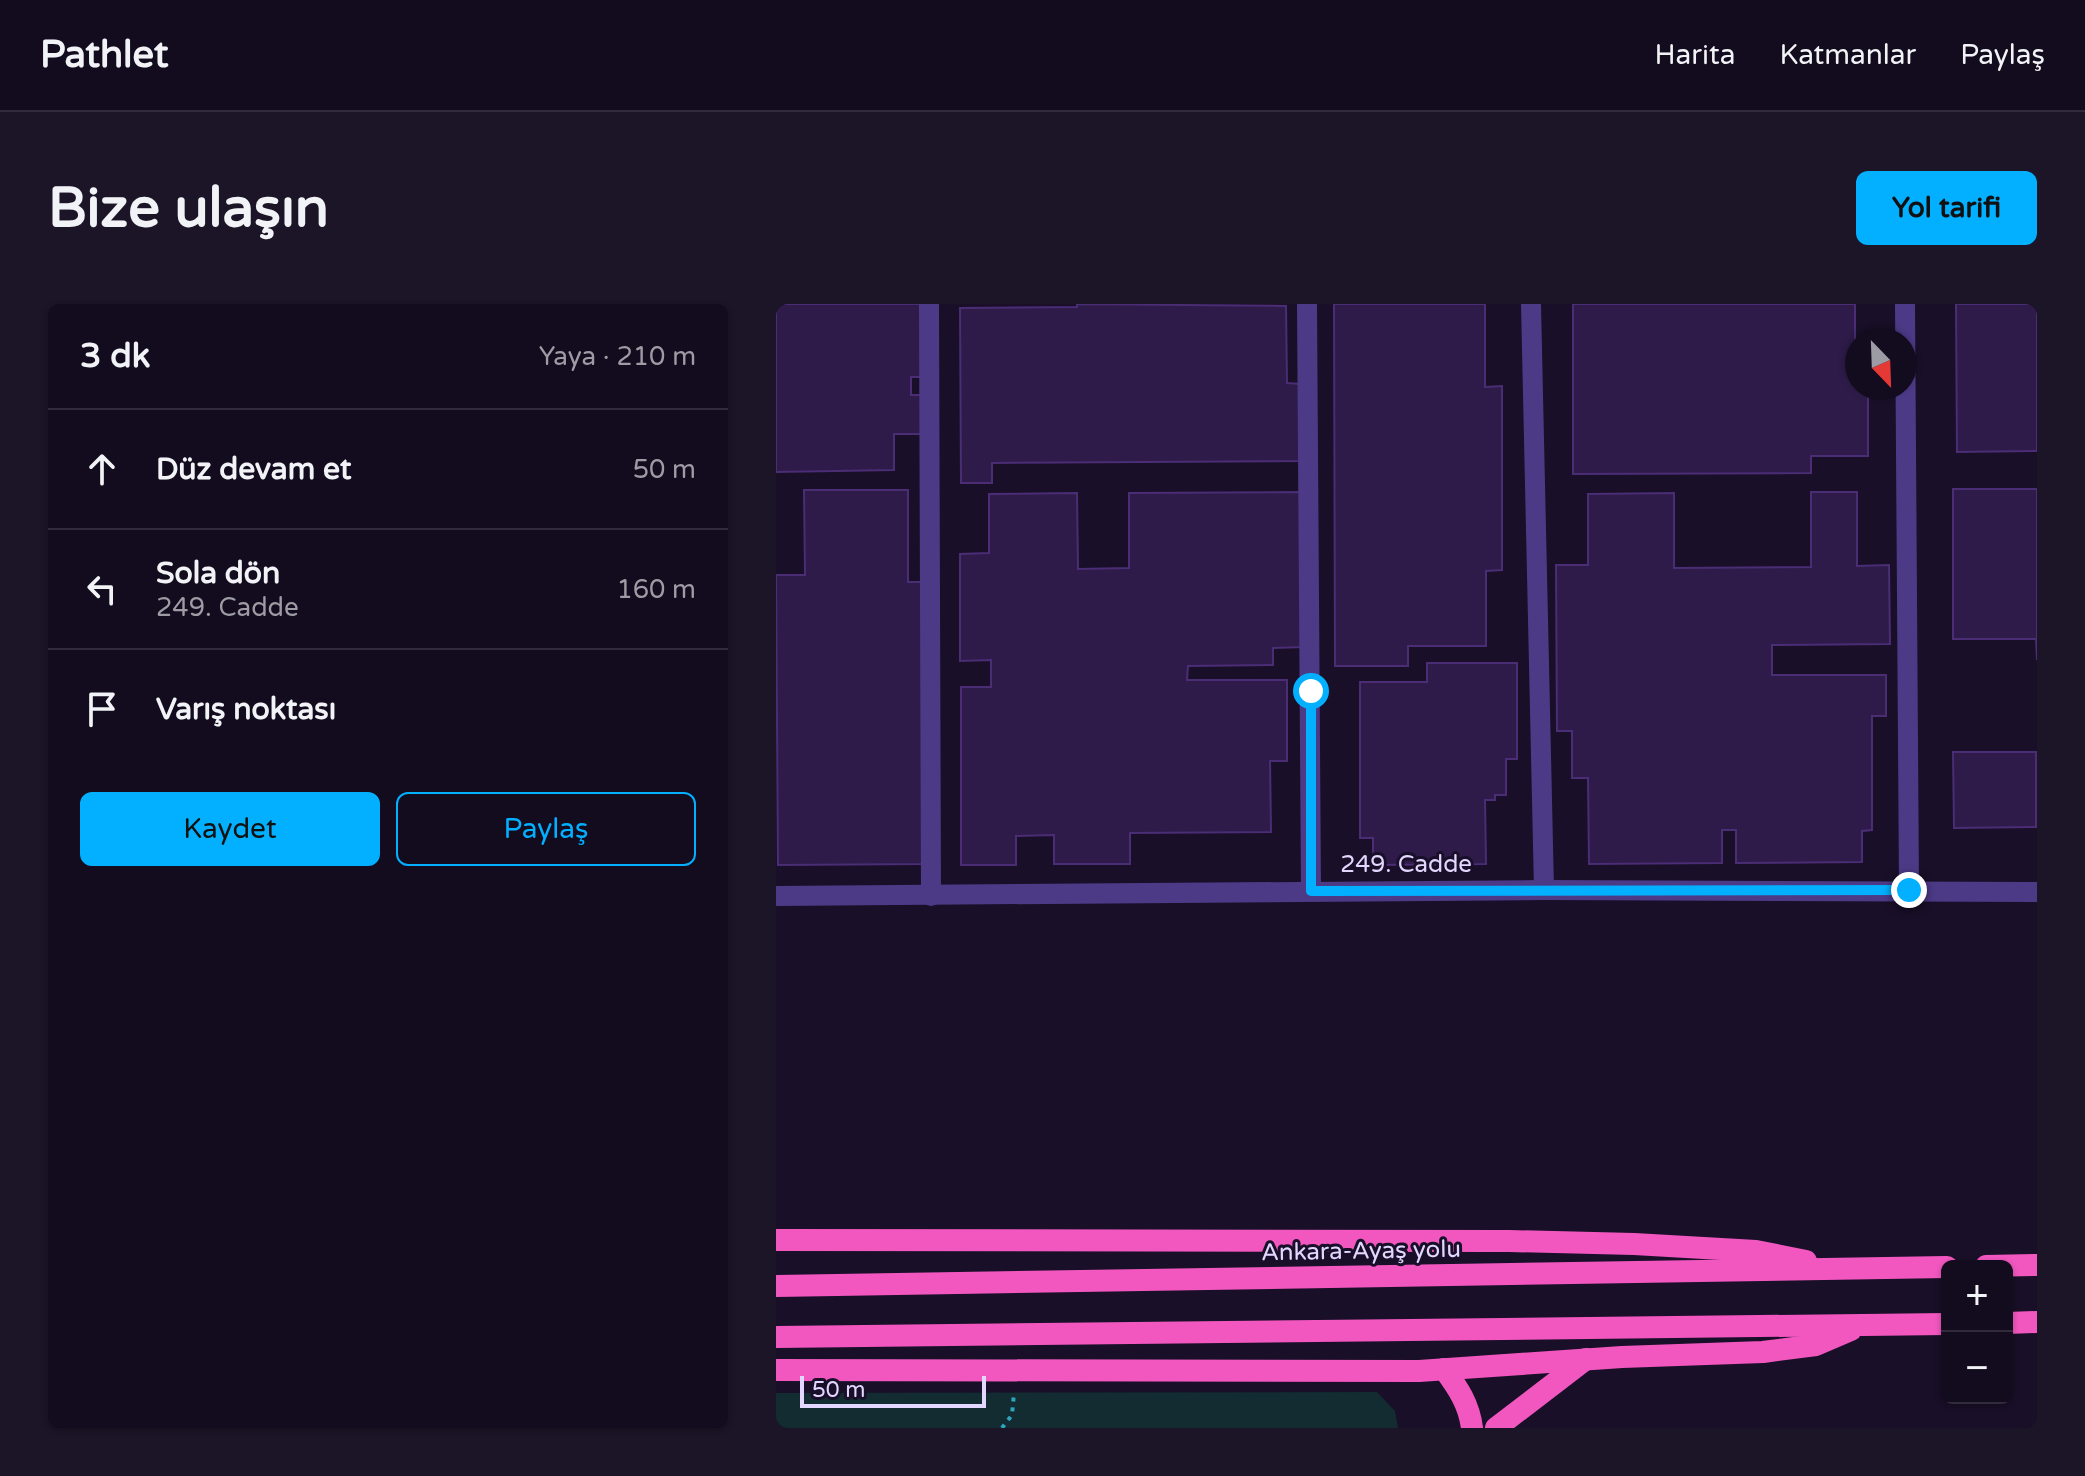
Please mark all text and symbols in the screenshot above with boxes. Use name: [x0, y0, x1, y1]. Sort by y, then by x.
text: Pathlet: [40, 32, 169, 78]
text: Harita: [1654, 38, 1735, 72]
text: Katmanlar: [1779, 38, 1916, 72]
text: Paylaş: [1960, 38, 2045, 72]
button: Yol tarifi: [1856, 171, 2037, 245]
text: Bize ulaşın: [48, 175, 329, 242]
north arrow: [1845, 328, 1917, 400]
text: 3 dk: [80, 336, 150, 377]
text: Yaya · 210 m: [539, 341, 696, 372]
icon: ahead: [80, 447, 124, 491]
text: Düz devam et: [156, 451, 351, 488]
text: 50 m: [633, 454, 696, 485]
text: Sola dön: [156, 555, 280, 592]
icon: left: [80, 567, 124, 611]
text: 160 m: [616, 574, 696, 605]
text: 249. Cadde: [156, 592, 299, 623]
route start: [1293, 673, 1329, 709]
icon: arrive: [80, 687, 124, 731]
text: Varış noktası: [156, 691, 336, 728]
button: Kaydet: [80, 792, 380, 866]
button: Paylaş: [396, 792, 696, 866]
street label: 249. Cadde: [1340, 850, 1472, 879]
route end: [1891, 872, 1927, 908]
street label: Ankara-Ayaş yolu: [1261, 1235, 1461, 1267]
map controls: [1941, 1260, 2013, 1404]
button: +: [1941, 1260, 2013, 1332]
button: −: [1941, 1332, 2013, 1404]
scale bar: [800, 1372, 986, 1408]
text: 50 m: [812, 1377, 866, 1403]

